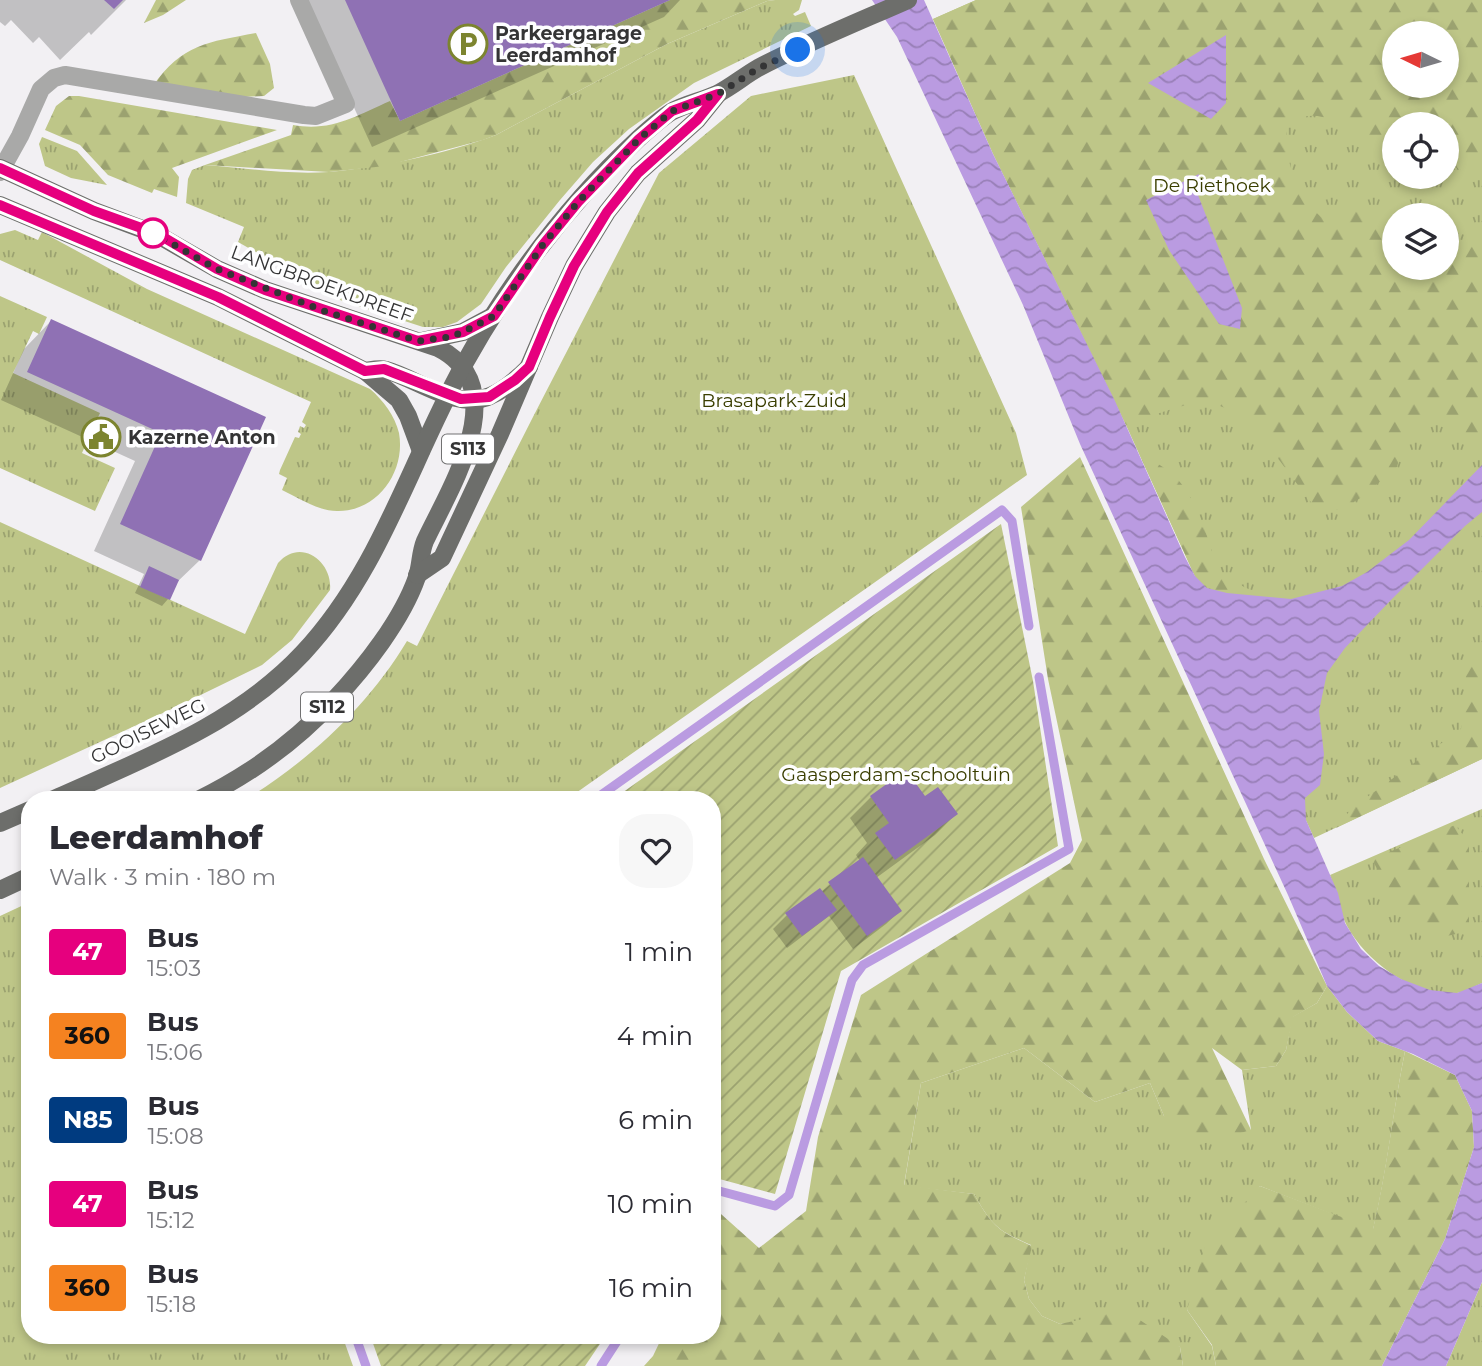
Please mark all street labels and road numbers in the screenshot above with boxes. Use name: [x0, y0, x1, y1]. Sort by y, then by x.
street label: LANGBROEKDREEF: [228, 240, 416, 328]
road number: S113: [442, 434, 494, 463]
road number: S112: [301, 692, 353, 722]
street label: GOOISEWEG: [87, 693, 209, 769]

